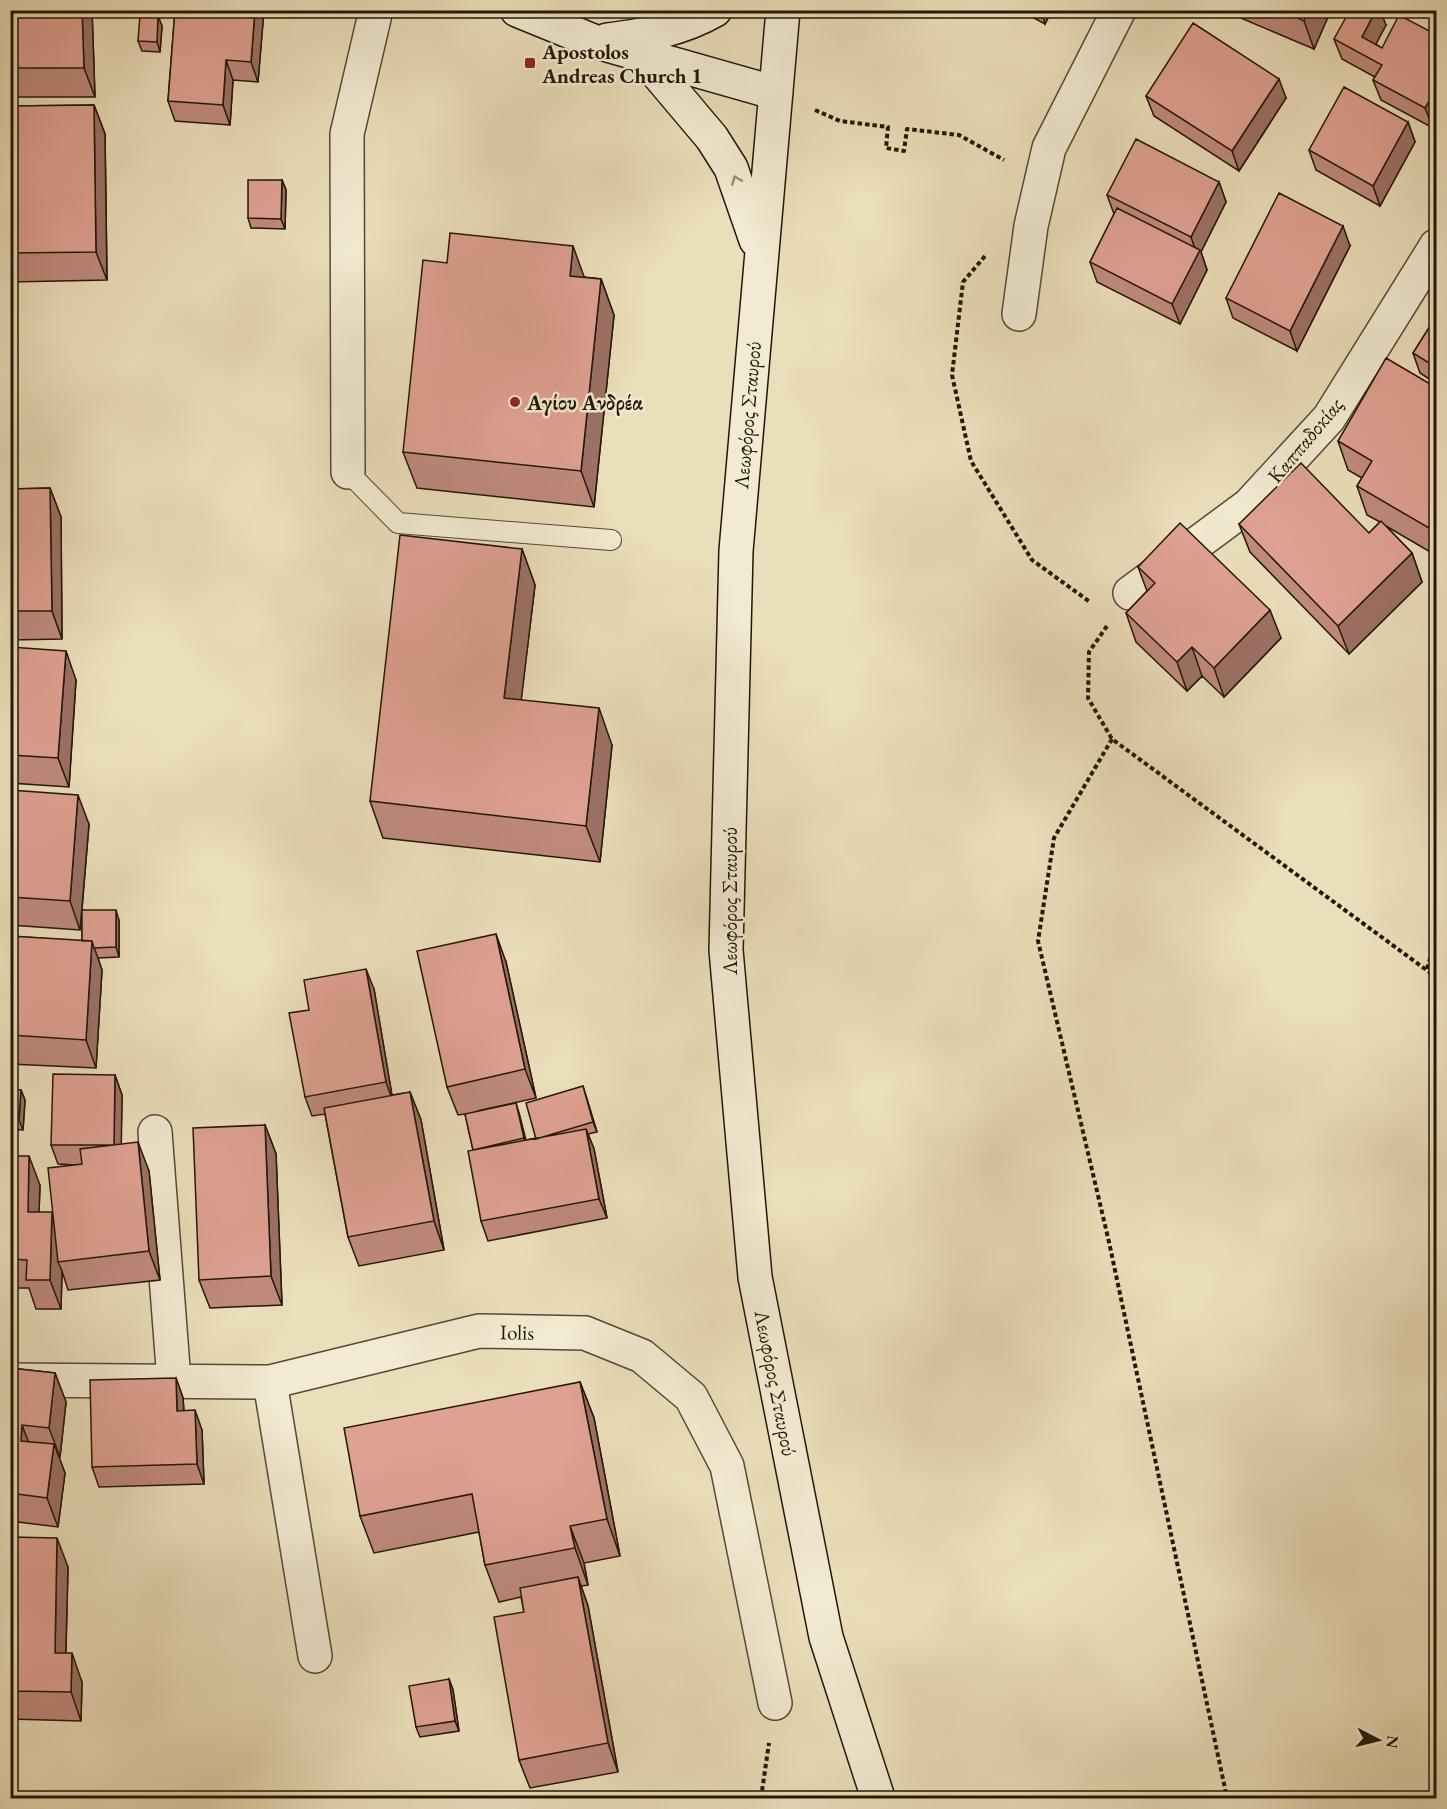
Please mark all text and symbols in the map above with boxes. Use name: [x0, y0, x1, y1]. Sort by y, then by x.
place label: Apostolos Andreas Church 1: [541, 38, 702, 89]
marker: Apostolos Andreas Church 1: [523, 56, 537, 70]
one-way arrow: [731, 175, 743, 186]
street label: Λεωφόρος Σταυρού: [727, 340, 767, 491]
place label: Αγίου Ανδρέα: [526, 389, 643, 416]
street label: Καππαδοκίας: [1261, 392, 1349, 488]
marker: Αγίου Ανδρέα: [508, 395, 522, 409]
street label: Λεωφόρος Σταυρού: [716, 827, 743, 976]
street label: Λεωφόρος Σταυρού: [748, 1307, 803, 1458]
street label: Iolis: [500, 1318, 535, 1346]
north arrow: [1348, 1710, 1408, 1770]
text: N: [1381, 1734, 1404, 1750]

